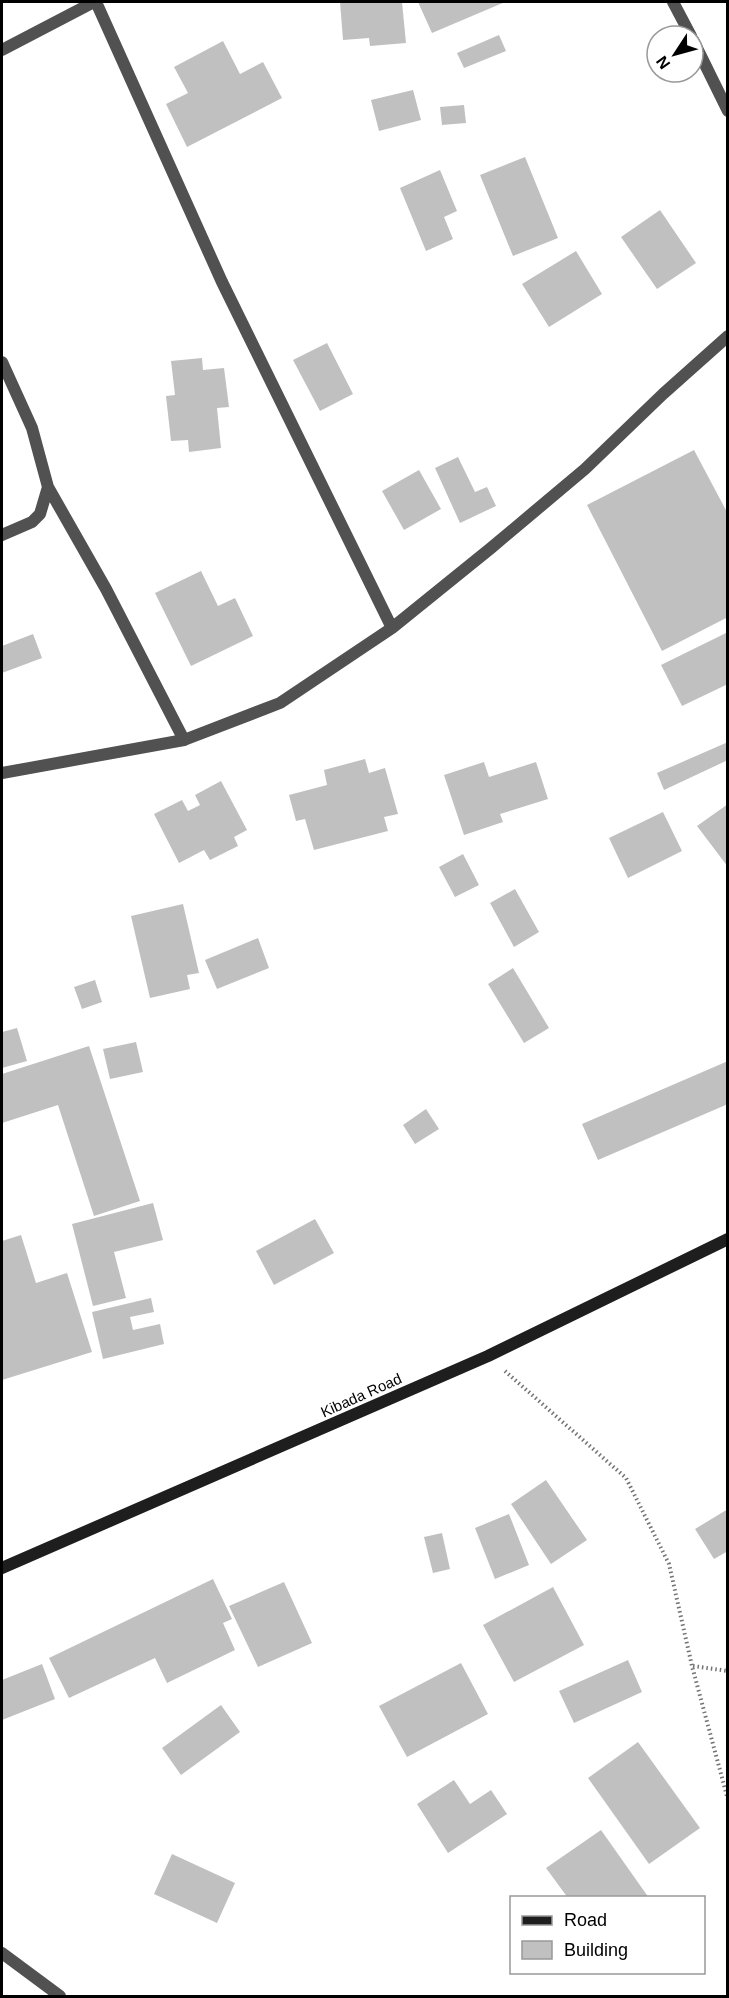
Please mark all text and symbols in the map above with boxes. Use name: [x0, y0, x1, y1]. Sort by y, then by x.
north arrow: [645, 24, 705, 84]
text: N: [653, 53, 674, 72]
street label: Kibada Road: [318, 1370, 404, 1420]
legend: [510, 1896, 705, 1974]
text: Road: [564, 1910, 607, 1930]
text: Building: [564, 1940, 628, 1960]

